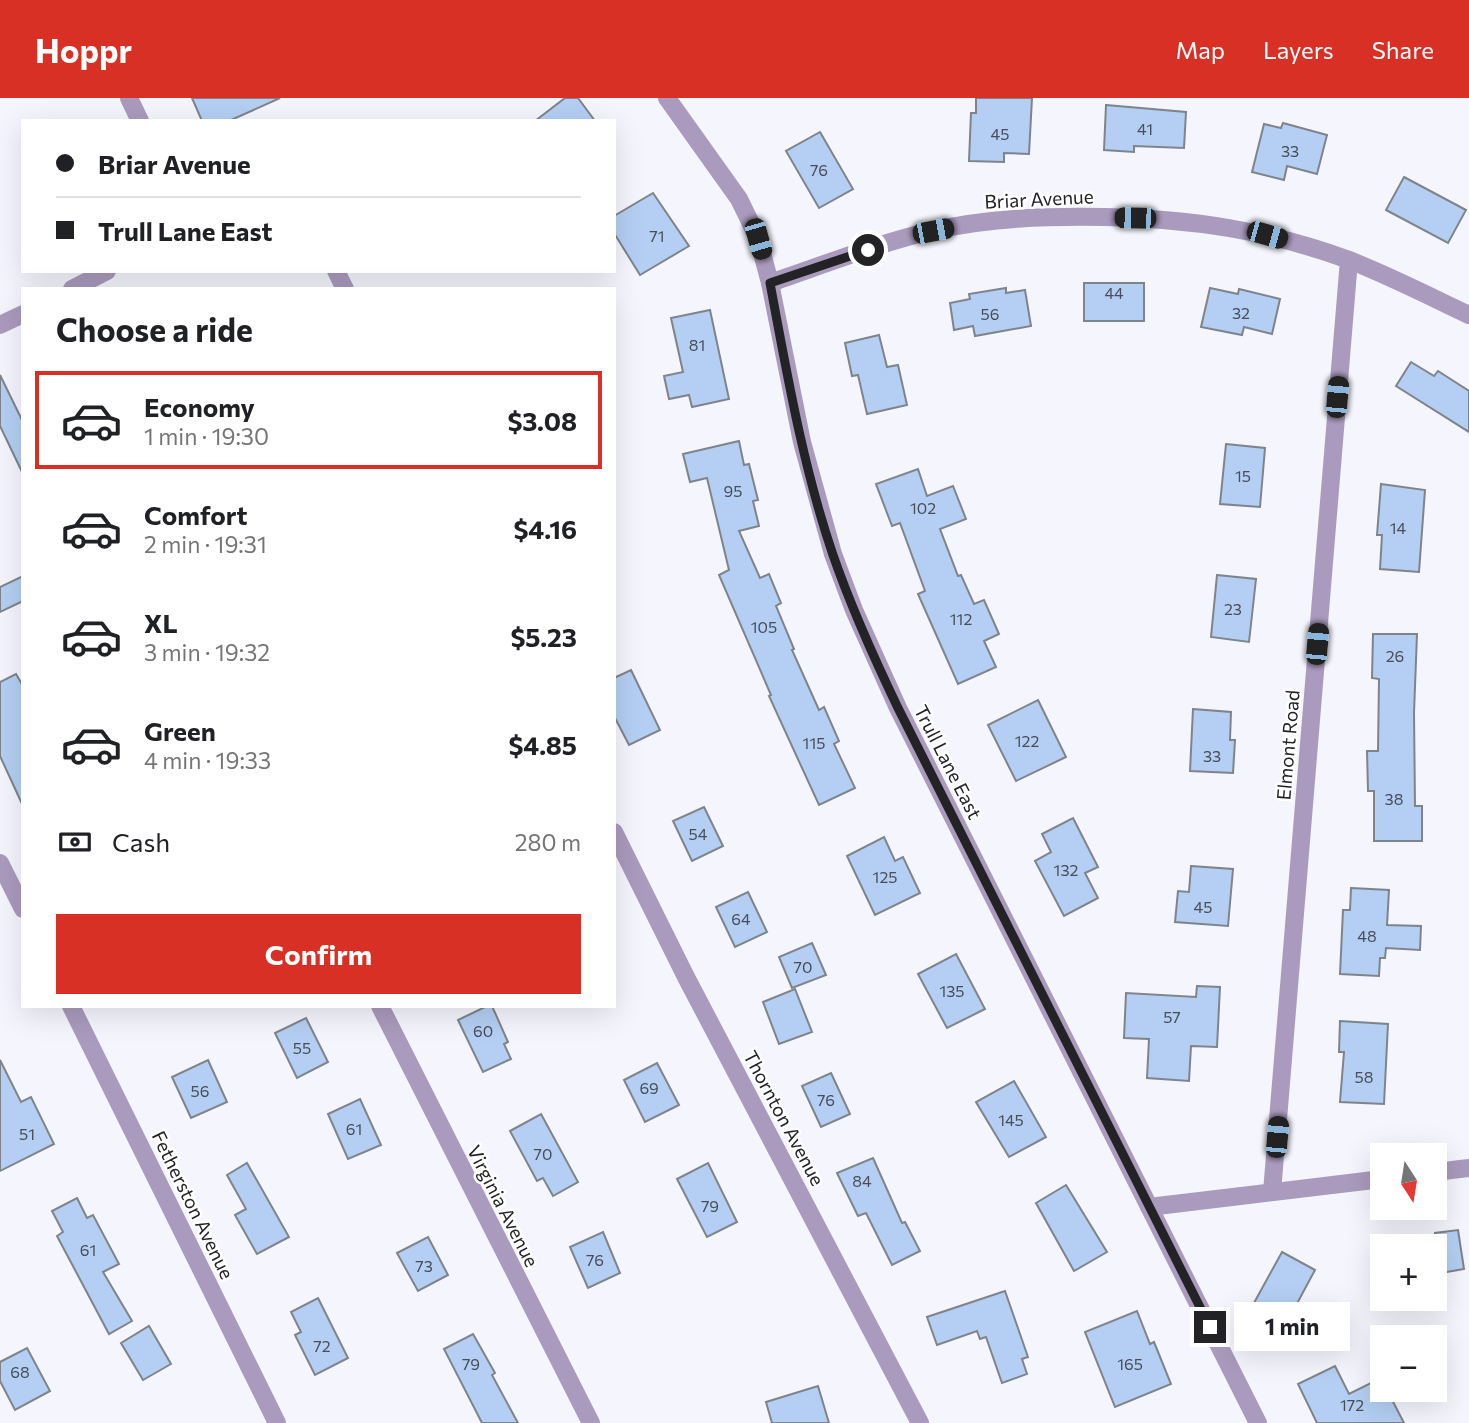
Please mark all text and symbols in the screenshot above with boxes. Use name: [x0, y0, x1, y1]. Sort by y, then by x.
text: Hoppr: [35, 29, 132, 70]
text: Map: [1176, 35, 1225, 64]
text: Layers: [1263, 35, 1334, 64]
text: Share: [1372, 35, 1434, 64]
house number: 41: [1137, 119, 1153, 138]
house number: 45: [991, 124, 1009, 143]
house number: 33: [1281, 141, 1299, 160]
text: Briar Avenue: [98, 148, 251, 179]
house number: 76: [810, 160, 828, 179]
street label: Briar Avenue: [984, 184, 1094, 213]
car: [1114, 207, 1157, 229]
text: Trull Lane East: [98, 215, 273, 246]
car: [743, 216, 774, 262]
car: [911, 217, 956, 245]
car: [1244, 219, 1291, 251]
house number: 71: [649, 226, 665, 245]
route start: [852, 234, 884, 266]
house number: 44: [1104, 283, 1124, 302]
house number: 32: [1232, 303, 1250, 322]
house number: 56: [981, 304, 999, 323]
text: Choose a ride: [56, 309, 253, 349]
house number: 81: [689, 335, 705, 354]
car: [1325, 375, 1350, 419]
icon: car: [60, 389, 123, 452]
text: Economy: [144, 391, 255, 422]
text: $3.08: [507, 405, 577, 436]
text: 1 min · 19:30: [144, 422, 269, 450]
house number: 15: [1235, 466, 1251, 485]
house number: 95: [724, 481, 742, 500]
icon: car: [60, 497, 123, 560]
house number: 102: [910, 498, 936, 517]
text: Comfort: [144, 499, 247, 530]
text: $4.16: [513, 513, 577, 544]
house number: 14: [1390, 518, 1407, 537]
text: 2 min · 19:31: [144, 530, 267, 558]
house number: 23: [1224, 599, 1242, 618]
icon: car: [60, 605, 123, 668]
text: XL: [144, 607, 178, 638]
house number: 112: [950, 609, 972, 628]
house number: 105: [751, 617, 777, 636]
text: $5.23: [510, 621, 577, 652]
car: [1305, 622, 1330, 666]
text: 3 min · 19:32: [144, 638, 270, 666]
house number: 26: [1386, 646, 1404, 665]
street label: Elmont Road: [1271, 689, 1304, 801]
street label: Trull Lane East: [910, 701, 987, 823]
icon: car: [60, 713, 123, 776]
text: Green: [144, 715, 216, 746]
text: $4.85: [508, 729, 577, 760]
house number: 122: [1015, 731, 1039, 750]
house number: 115: [803, 733, 825, 752]
text: 4 min · 19:33: [144, 746, 271, 774]
house number: 33: [1203, 746, 1221, 765]
house number: 38: [1385, 789, 1403, 808]
icon: cash: [56, 823, 94, 861]
house number: 54: [689, 824, 708, 843]
text: Cash: [112, 826, 170, 857]
text: 280 m: [515, 828, 581, 856]
house number: 132: [1054, 860, 1079, 879]
house number: 125: [873, 867, 897, 886]
house number: 45: [1194, 897, 1212, 916]
house number: 64: [731, 909, 751, 928]
button: Confirm: [56, 914, 581, 994]
house number: 48: [1357, 926, 1377, 945]
house number: 70: [794, 957, 812, 976]
house number: 135: [939, 981, 965, 1000]
house number: 57: [1163, 1007, 1181, 1026]
house number: 60: [473, 1021, 493, 1040]
house number: 55: [293, 1038, 311, 1057]
street label: Thornton Avenue: [739, 1046, 830, 1189]
house number: 58: [1355, 1067, 1373, 1086]
house number: 69: [639, 1078, 659, 1097]
house number: 56: [191, 1081, 209, 1100]
house number: 76: [817, 1090, 835, 1109]
house number: 145: [998, 1110, 1024, 1129]
car: [1265, 1115, 1290, 1159]
house number: 61: [346, 1119, 362, 1138]
house number: 51: [19, 1124, 35, 1143]
street label: Fetherston Avenue: [148, 1127, 239, 1283]
street label: Virginia Avenue: [463, 1141, 544, 1270]
north arrow: [1370, 1143, 1447, 1220]
map controls: [1370, 1143, 1447, 1402]
house number: 70: [534, 1144, 552, 1163]
house number: 84: [852, 1171, 872, 1190]
house number: 79: [701, 1196, 719, 1215]
button: +: [1370, 1234, 1447, 1311]
house number: 61: [80, 1240, 96, 1259]
house number: 76: [586, 1250, 604, 1269]
house number: 73: [415, 1256, 433, 1275]
callout: 1 min: [1234, 1302, 1350, 1352]
route end: [1194, 1311, 1226, 1343]
text: 1 min: [1265, 1312, 1319, 1340]
button: −: [1370, 1325, 1447, 1402]
house number: 72: [313, 1336, 331, 1355]
house number: 79: [462, 1354, 480, 1373]
house number: 165: [1117, 1354, 1143, 1373]
house number: 68: [10, 1362, 30, 1381]
house number: 172: [1340, 1395, 1364, 1414]

